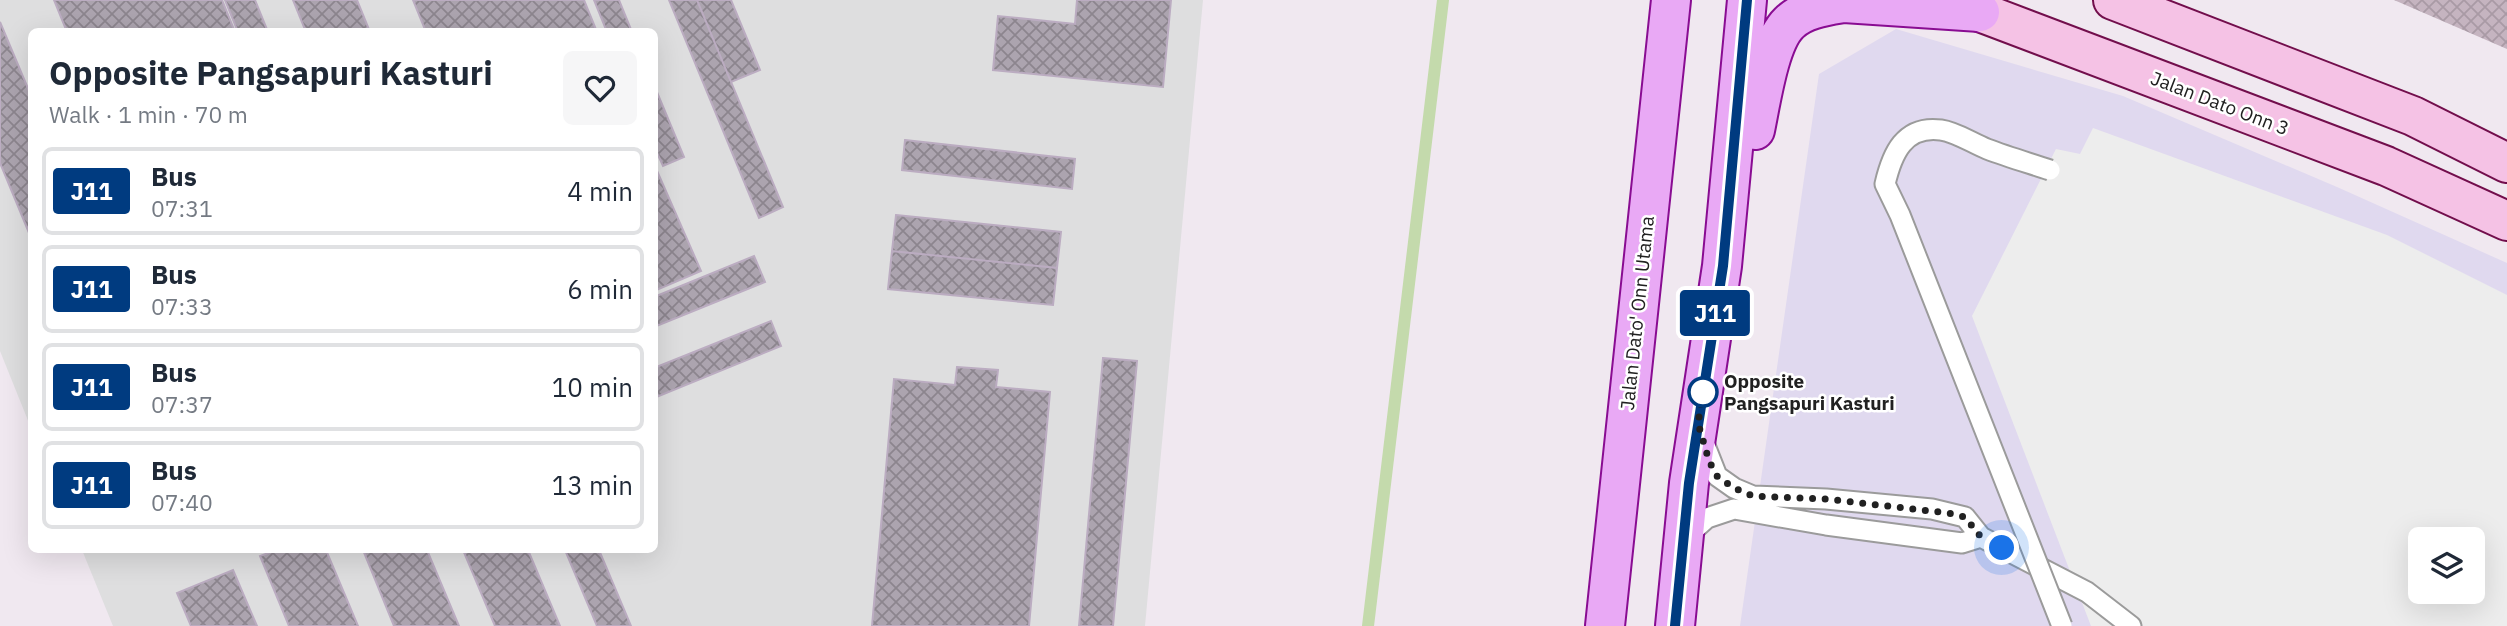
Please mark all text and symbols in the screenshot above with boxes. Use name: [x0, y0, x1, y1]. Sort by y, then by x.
text: Opposite Pangsapuri Kasturi: [49, 51, 493, 94]
button: heart: [563, 51, 637, 125]
street label: Jalan Dato Onn 3: [2148, 66, 2292, 140]
text: Walk · 1 min · 70 m: [49, 99, 248, 129]
text: Bus: [151, 159, 197, 193]
text: 4 min: [567, 174, 633, 208]
text: J11: [70, 175, 113, 207]
text: 07:31: [151, 193, 213, 223]
street label: Jalan Dato' Onn Utama: [1615, 215, 1659, 411]
text: Bus: [151, 257, 197, 291]
text: 6 min: [567, 272, 633, 306]
text: J11: [70, 273, 113, 305]
line badge: J11: [1675, 290, 1755, 336]
text: 07:33: [151, 291, 213, 321]
text: J11: [1694, 297, 1736, 329]
text: Bus: [151, 355, 197, 389]
place label: Opposite Pangsapuri Kasturi: [1724, 369, 1895, 415]
text: 10 min: [552, 370, 633, 404]
text: J11: [70, 371, 113, 403]
marker: Opposite Pangsapuri Kasturi: [1688, 377, 1718, 407]
text: 07:37: [151, 389, 213, 419]
text: Bus: [151, 453, 197, 487]
text: 13 min: [552, 468, 633, 502]
text: J11: [70, 469, 113, 501]
text: 07:40: [151, 487, 213, 517]
map controls: [2408, 527, 2485, 604]
button: layers: [2408, 527, 2485, 604]
your location: [1984, 530, 2019, 565]

